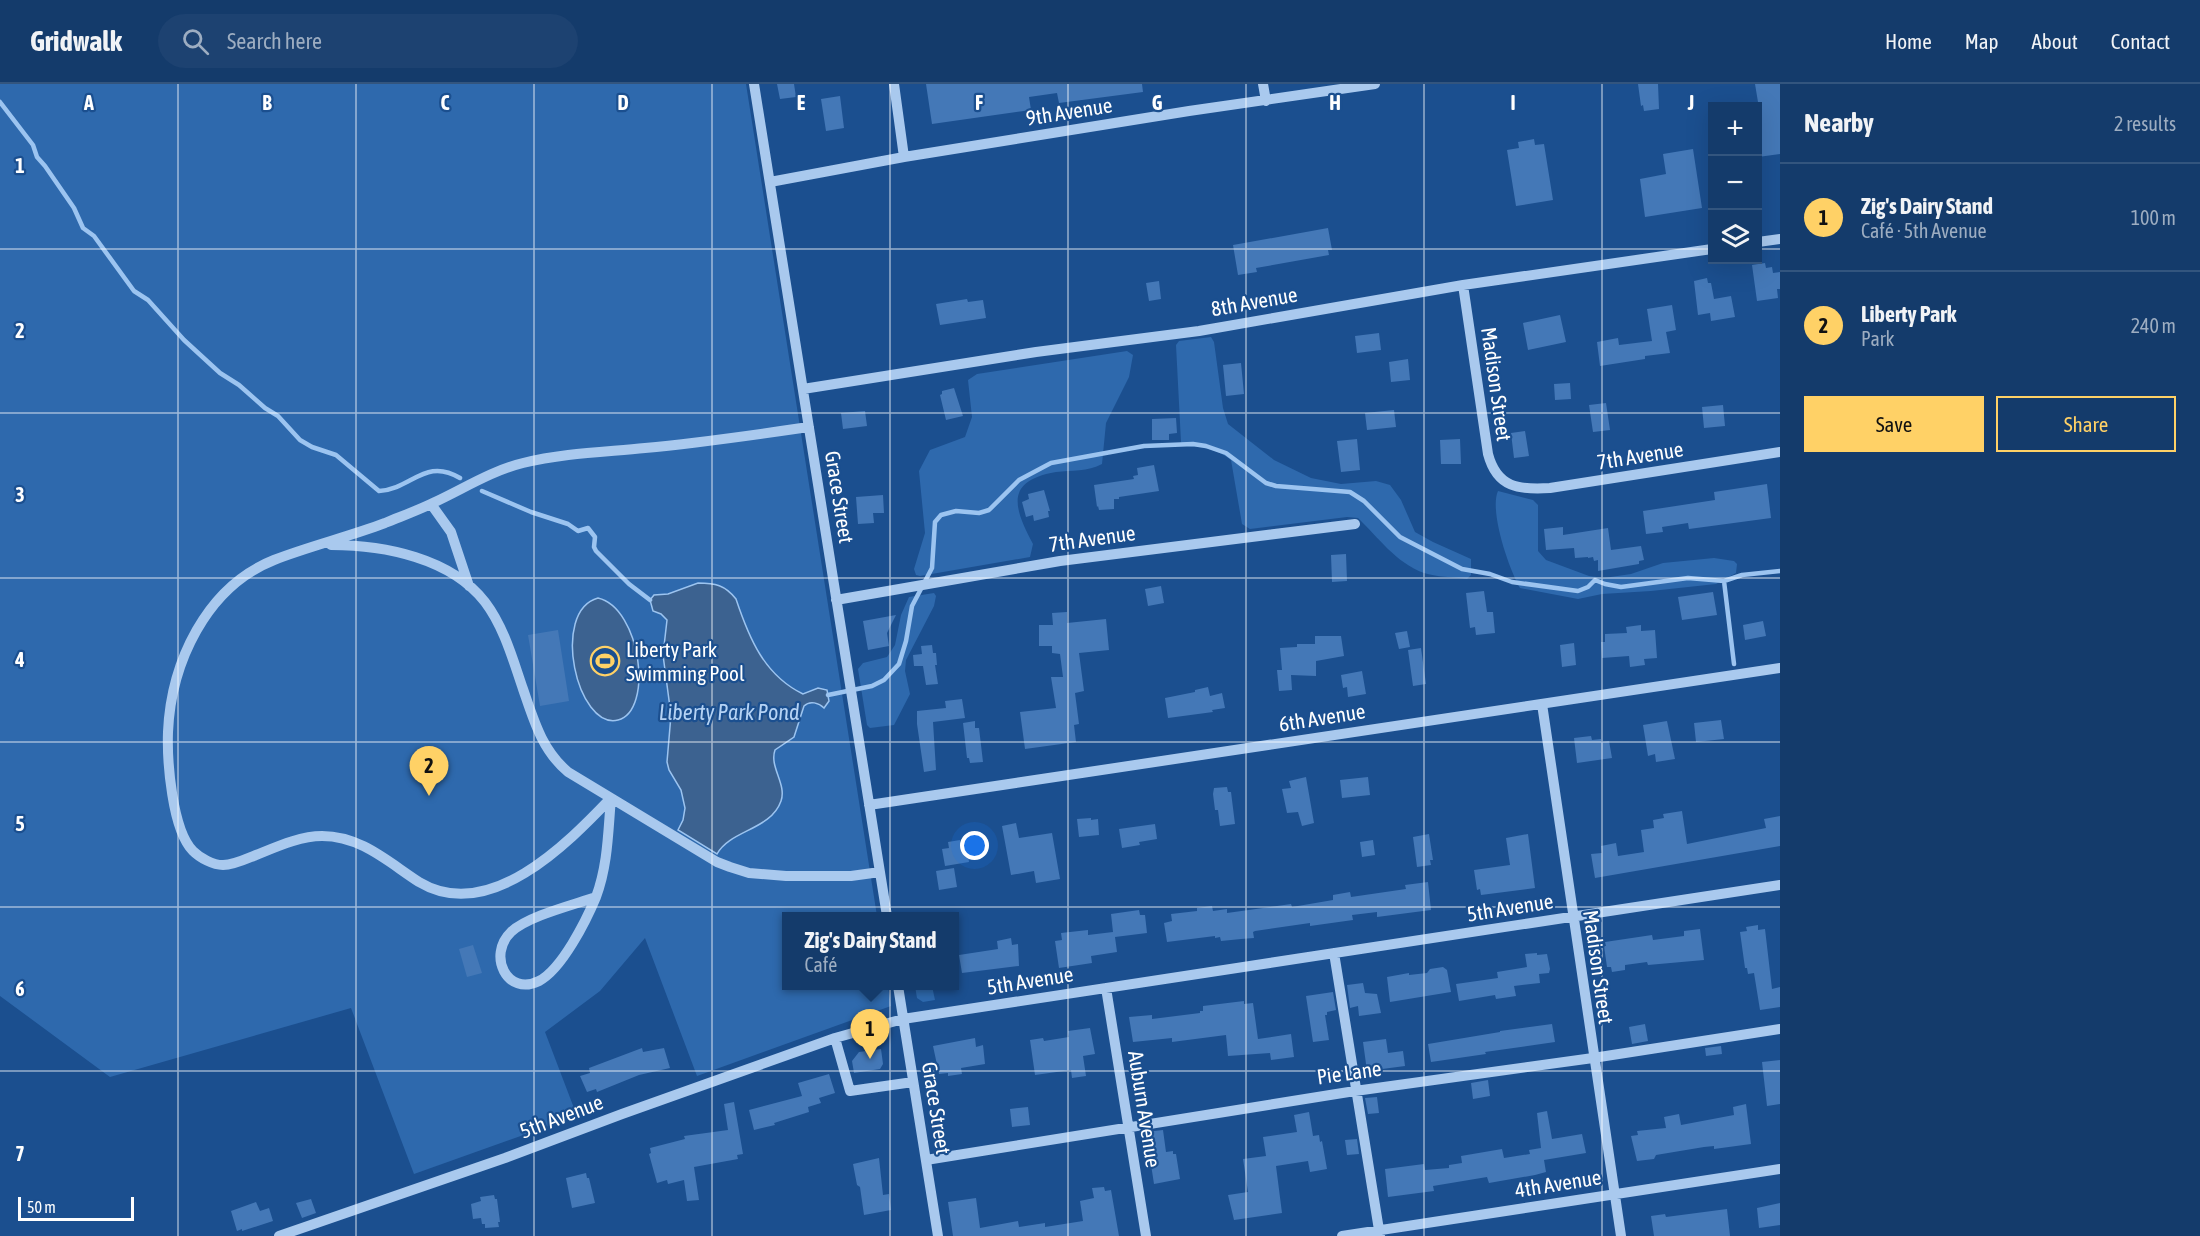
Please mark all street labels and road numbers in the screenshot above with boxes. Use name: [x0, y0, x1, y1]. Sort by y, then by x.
street label: 9th Avenue: [1024, 92, 1114, 130]
street label: 8th Avenue: [1209, 282, 1299, 320]
street label: Madison Street: [1477, 325, 1517, 443]
street label: 7th Avenue: [1595, 436, 1685, 474]
street label: Grace Street: [821, 449, 859, 545]
street label: 7th Avenue: [1047, 520, 1137, 556]
street label: 6th Avenue: [1277, 698, 1367, 736]
street label: 5th Avenue: [1465, 888, 1555, 926]
street label: Madison Street: [1579, 908, 1619, 1026]
street label: 5th Avenue: [985, 961, 1075, 999]
street label: Auburn Avenue: [1124, 1049, 1166, 1169]
street label: Pie Lane: [1315, 1056, 1383, 1088]
street label: Grace Street: [918, 1060, 956, 1156]
street label: 5th Avenue: [516, 1089, 606, 1143]
street label: 4th Avenue: [1513, 1164, 1603, 1202]

